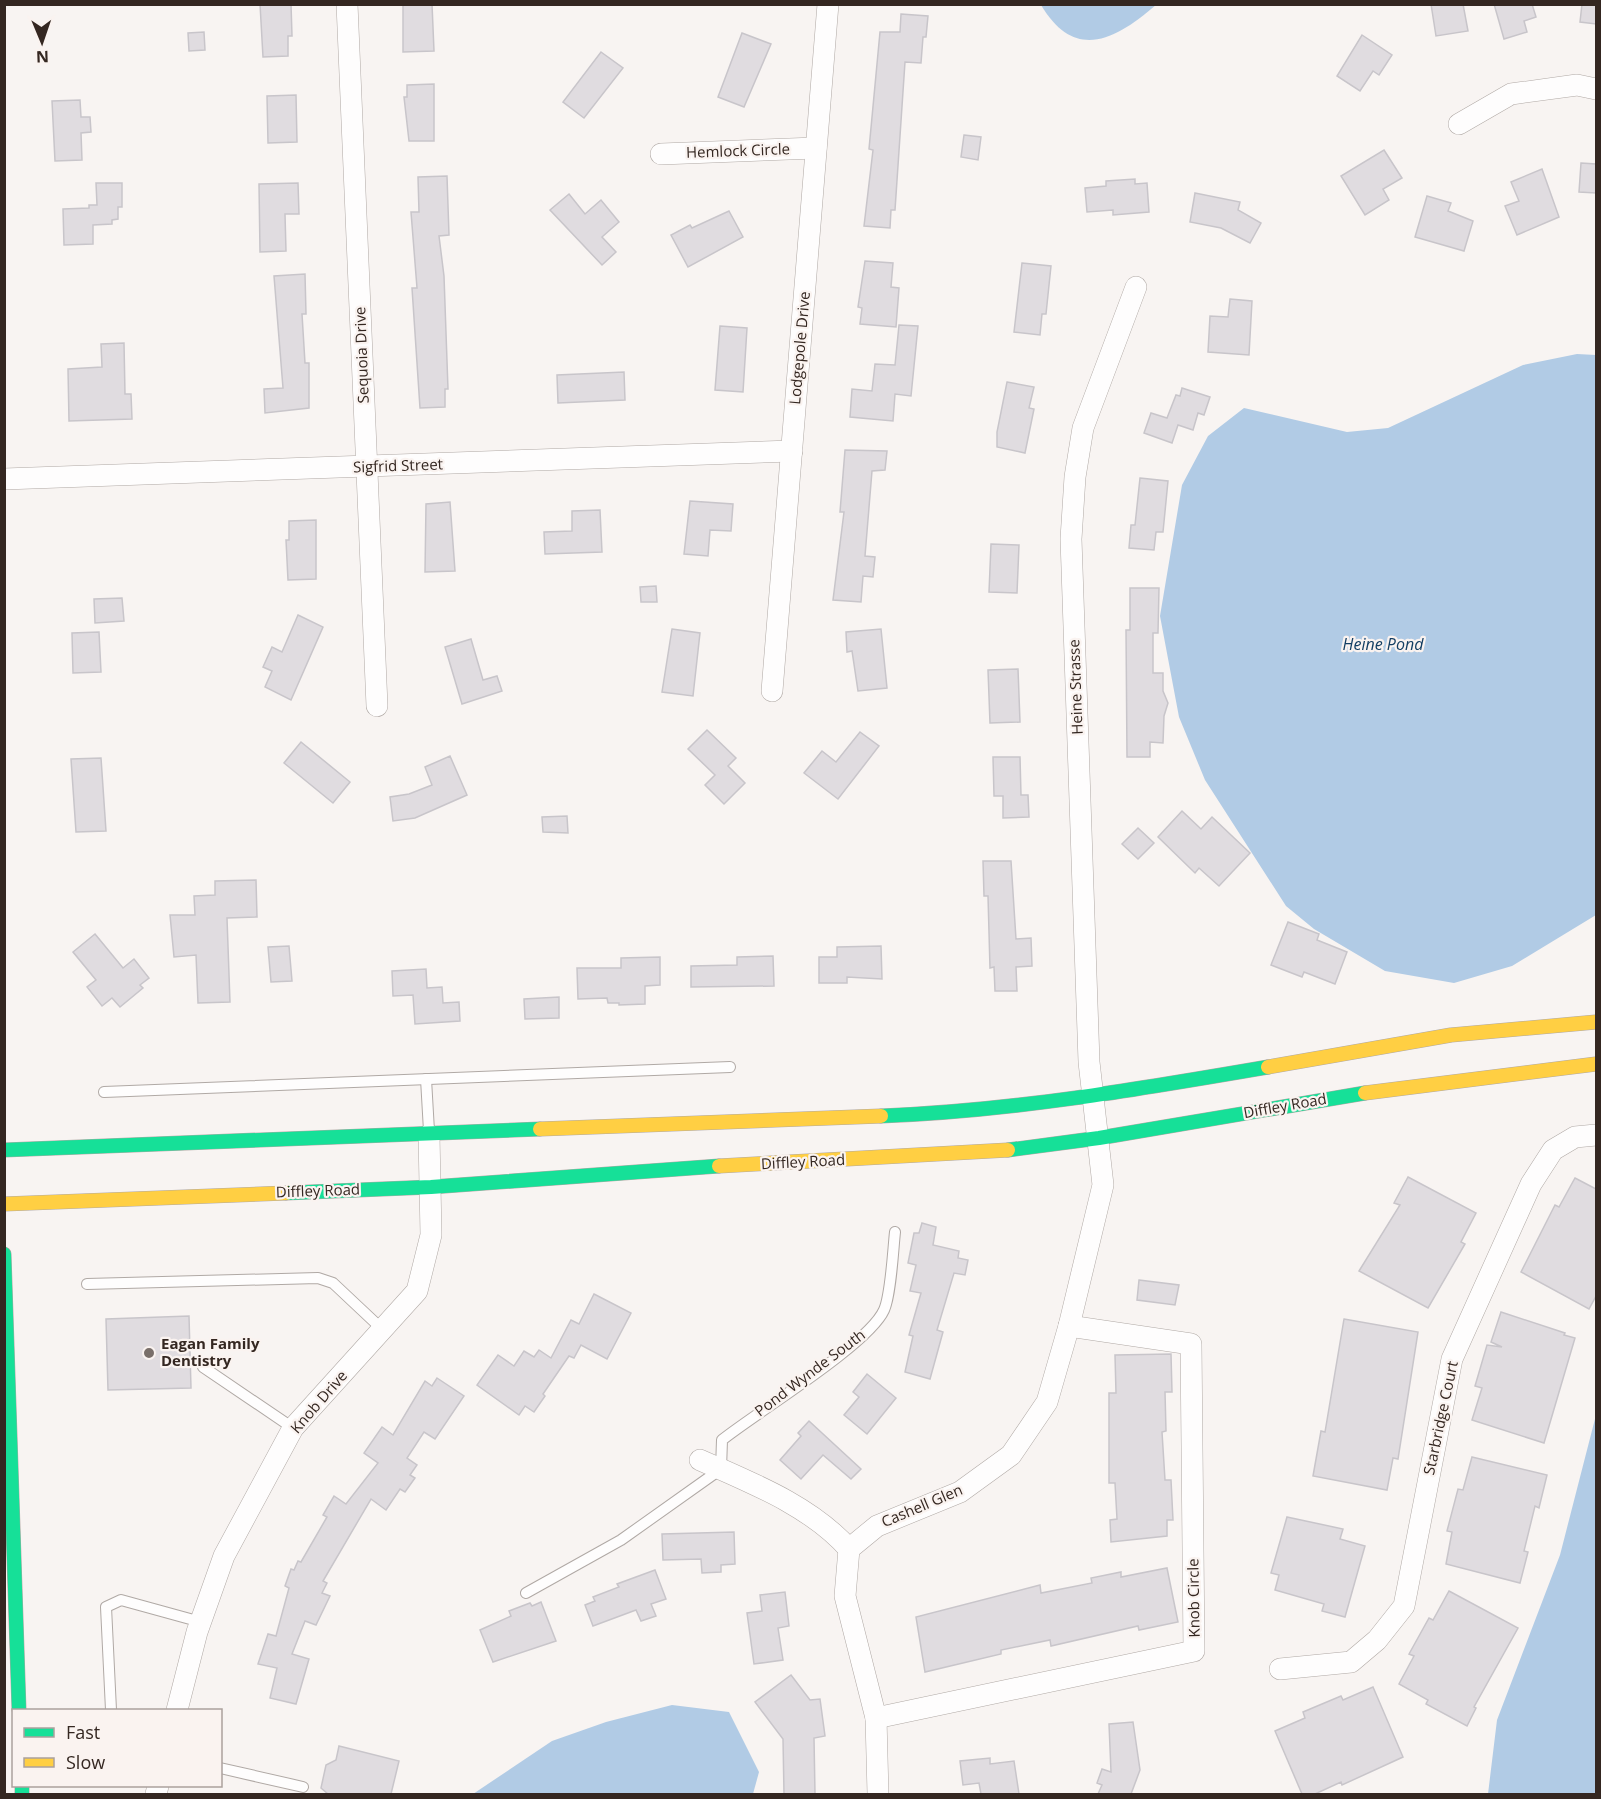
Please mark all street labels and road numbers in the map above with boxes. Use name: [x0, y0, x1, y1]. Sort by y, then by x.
street label: Hemlock Circle: [686, 138, 790, 162]
street label: Lodgepole Drive: [784, 290, 814, 405]
street label: Sequoia Drive: [349, 306, 373, 404]
street label: Sigfrid Street: [353, 453, 443, 477]
street label: Heine Strasse: [1063, 639, 1087, 735]
street label: Diffley Road: [1242, 1088, 1328, 1122]
street label: Diffley Road: [760, 1149, 845, 1173]
street label: Diffley Road: [276, 1179, 360, 1201]
street label: Pond Wynde South: [750, 1324, 869, 1420]
street label: Starbridge Court: [1418, 1359, 1462, 1477]
street label: Knob Drive: [285, 1366, 351, 1437]
street label: Cashell Glen: [878, 1479, 965, 1531]
street label: Knob Circle: [1182, 1558, 1204, 1638]

